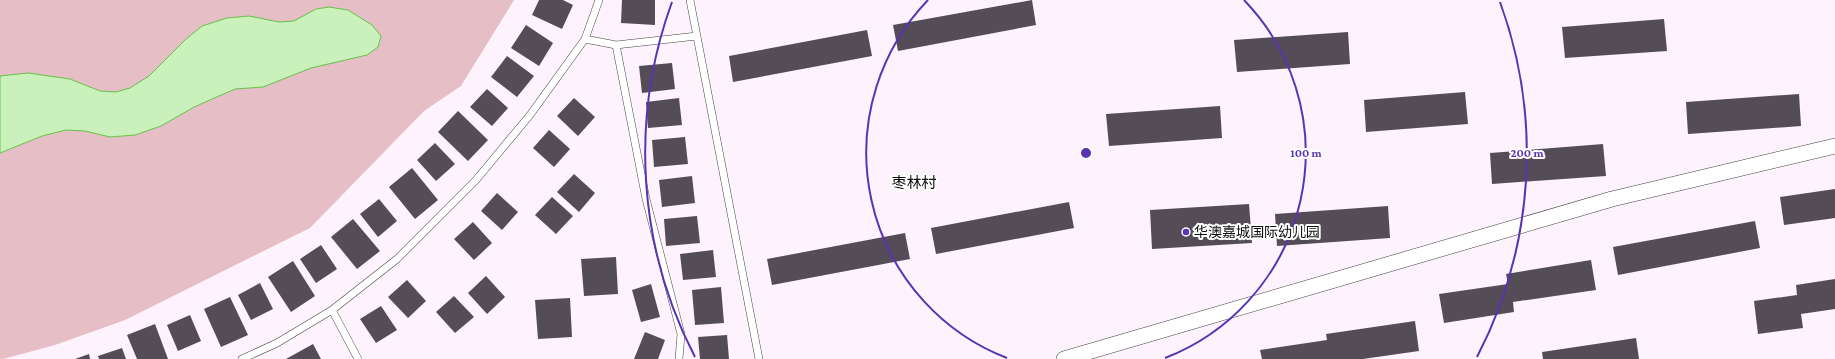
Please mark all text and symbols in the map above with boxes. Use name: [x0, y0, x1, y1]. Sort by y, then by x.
centre of rings: [1079, 146, 1093, 160]
text: 100 m: [1290, 146, 1323, 160]
text: 200 m: [1510, 146, 1544, 160]
district label: 枣林村: [891, 174, 937, 191]
place label: 华澳嘉城国际幼儿园: [1194, 224, 1320, 240]
marker: 华澳嘉城国际幼儿园: [1181, 227, 1191, 237]

